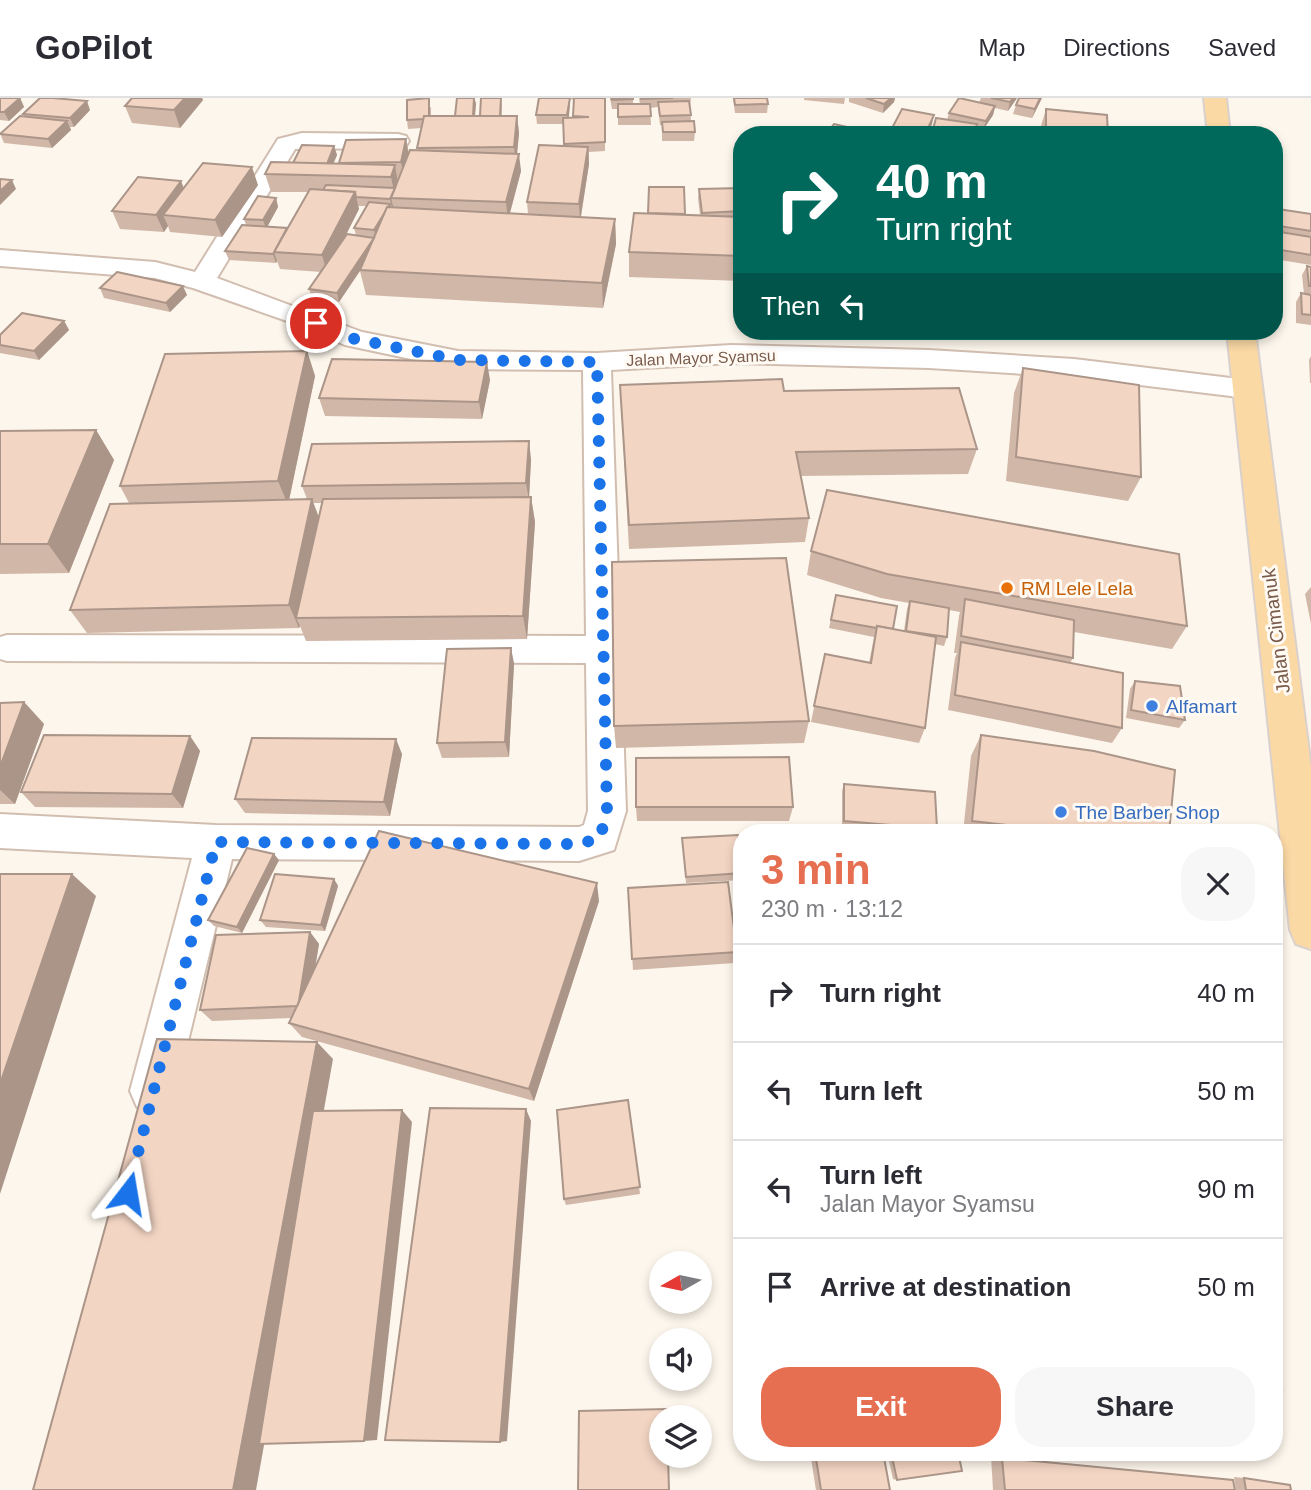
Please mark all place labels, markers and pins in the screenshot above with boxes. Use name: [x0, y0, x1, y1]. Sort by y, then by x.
pin: [286, 293, 346, 353]
place label: RM Lele Lela: [1021, 578, 1133, 599]
marker: RM Lele Lela: [999, 580, 1015, 596]
place label: Alfamart: [1166, 696, 1237, 717]
marker: Alfamart: [1144, 698, 1160, 714]
place label: The Barber Shop: [1075, 802, 1220, 823]
marker: The Barber Shop: [1053, 804, 1069, 820]

